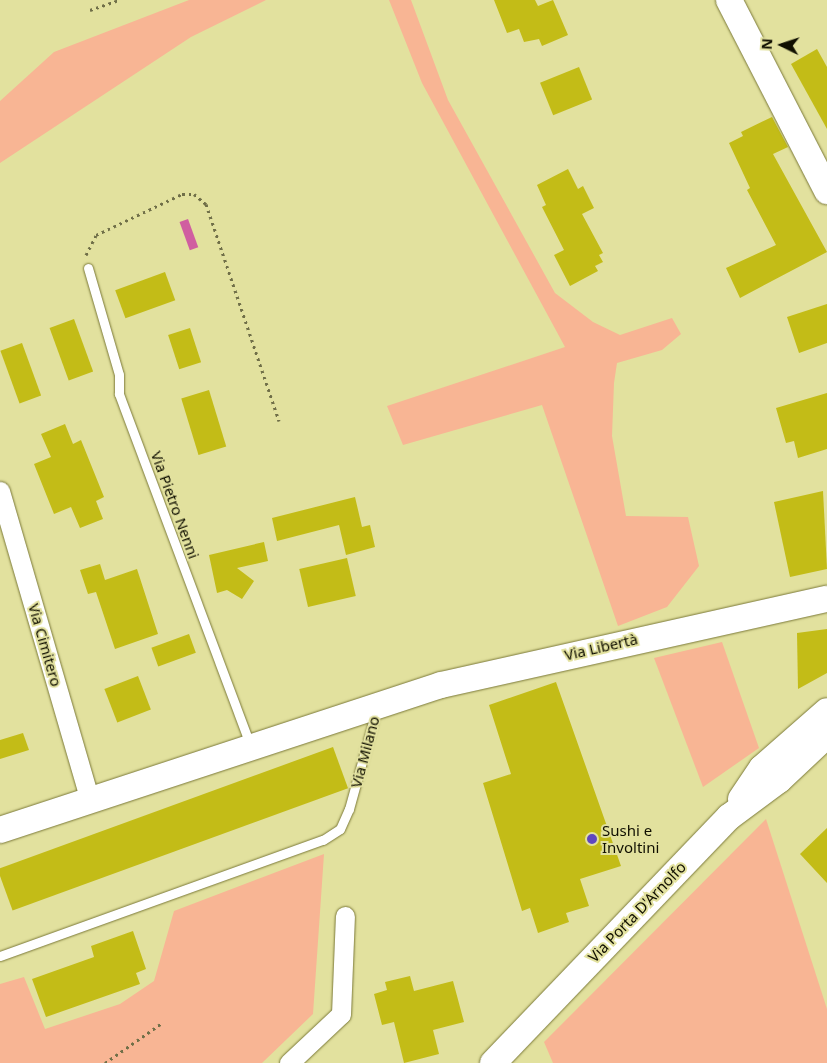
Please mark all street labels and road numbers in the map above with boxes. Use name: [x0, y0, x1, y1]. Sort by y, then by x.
street label: Via Pietro Nenni: [147, 449, 203, 561]
street label: Via Cimitero: [25, 602, 65, 688]
street label: Via Libertà: [563, 630, 639, 664]
street label: Via Milano: [347, 714, 383, 790]
street label: Via Porta D'Arnolfo: [584, 858, 690, 966]

